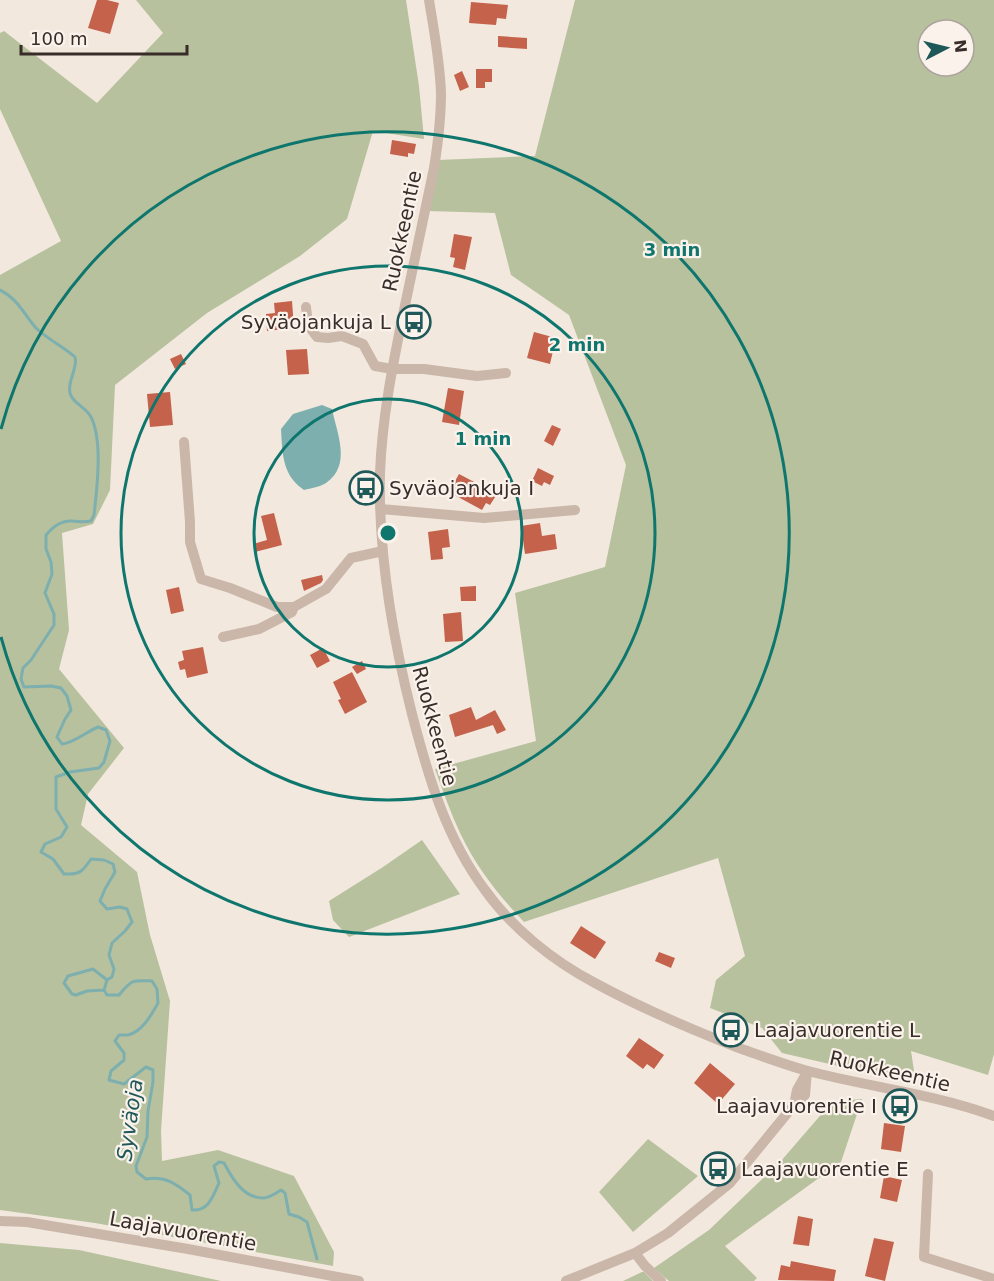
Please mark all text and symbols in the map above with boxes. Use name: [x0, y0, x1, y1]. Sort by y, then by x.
scale bar: [21, 18, 188, 56]
north arrow: [916, 18, 976, 78]
text: 100 m: [30, 28, 88, 49]
text: N: [950, 38, 971, 54]
street label: Ruokkeentie: [377, 168, 427, 294]
text: 3 min: [644, 239, 700, 260]
bus stop icon: Syväojankuja L: [396, 304, 432, 340]
place label: Syväojankuja L: [241, 310, 392, 334]
text: 2 min: [549, 334, 605, 355]
text: 1 min: [455, 428, 511, 449]
bus stop icon: Syväojankuja I: [348, 470, 384, 506]
place label: Syväojankuja I: [389, 476, 534, 500]
centre of rings: [378, 523, 398, 543]
street label: Ruokkeentie: [407, 663, 463, 789]
bus stop icon: Laajavuorentie L: [713, 1012, 749, 1048]
place label: Laajavuorentie L: [754, 1018, 921, 1042]
street label: Ruokkeentie: [827, 1045, 953, 1097]
water label: Syväoja: [112, 1077, 148, 1163]
bus stop icon: Laajavuorentie I: [882, 1088, 918, 1124]
place label: Laajavuorentie I: [716, 1094, 877, 1118]
bus stop icon: Laajavuorentie E: [700, 1151, 736, 1187]
place label: Laajavuorentie E: [741, 1157, 909, 1181]
street label: Laajavuorentie: [108, 1206, 258, 1256]

